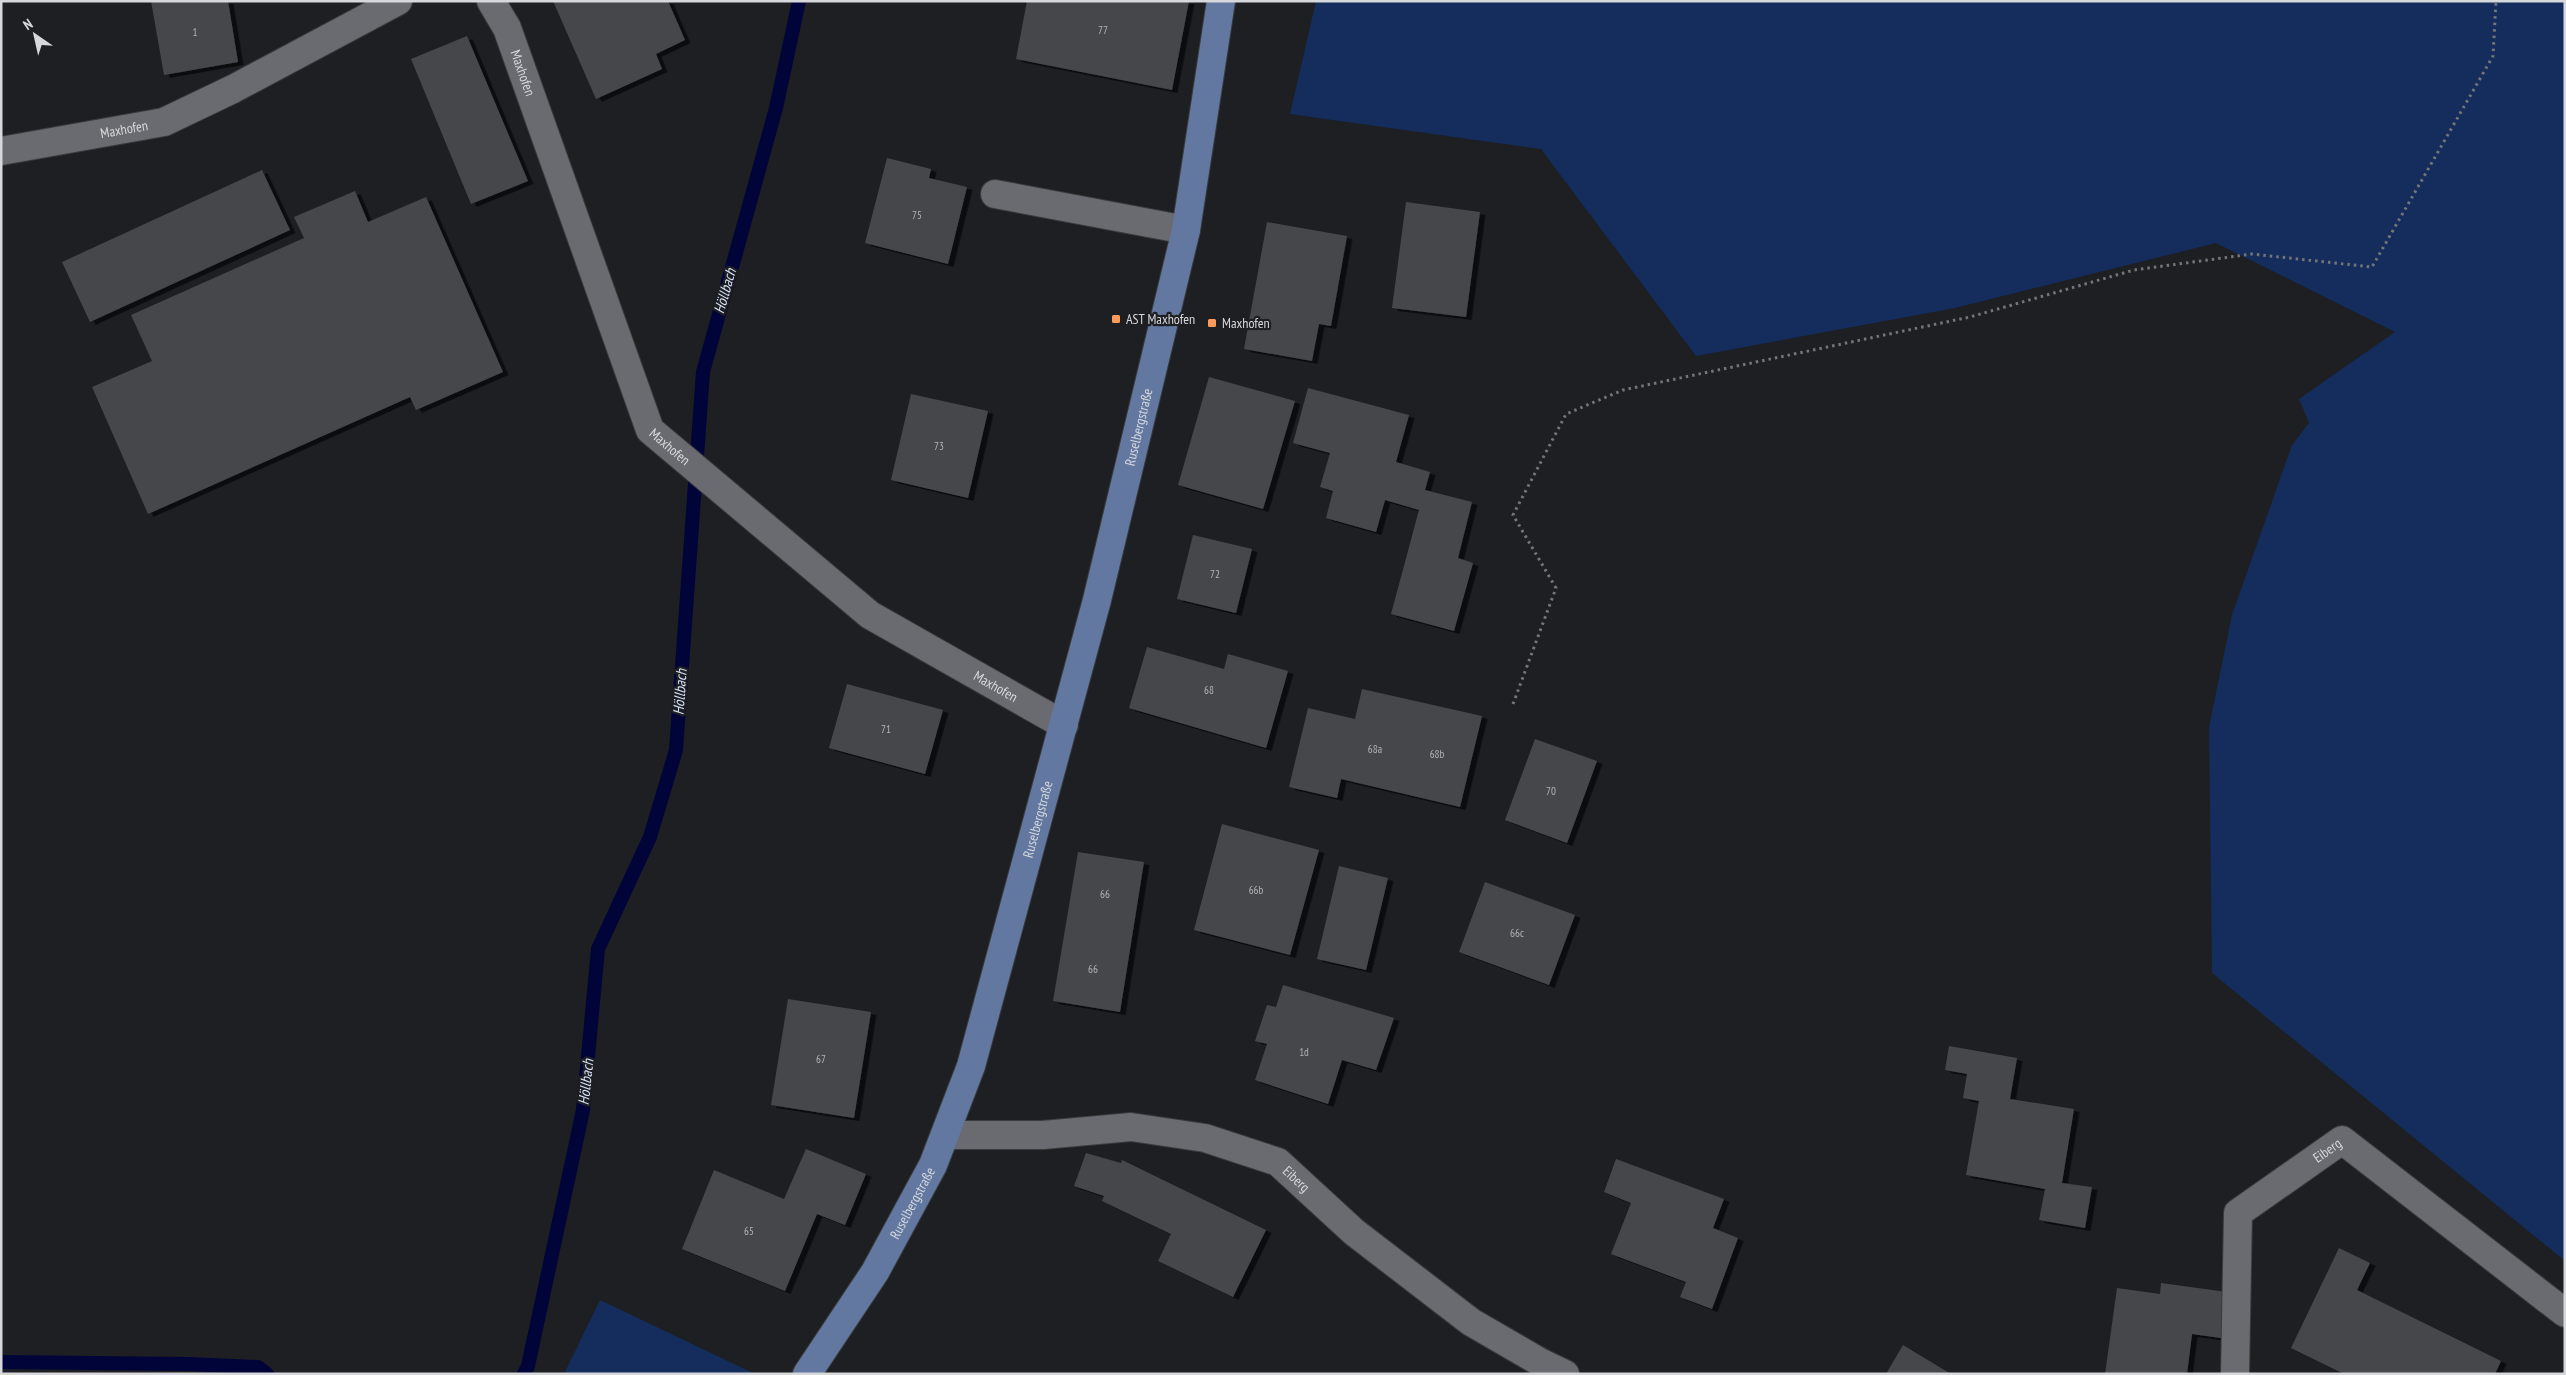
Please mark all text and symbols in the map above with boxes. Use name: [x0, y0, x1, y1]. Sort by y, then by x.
north arrow: [10, 10, 60, 60]
text: N: [20, 15, 36, 34]
house number: 77: [1098, 23, 1108, 37]
house number: 1: [193, 25, 198, 39]
street label: Maxhofen: [506, 47, 539, 98]
street label: Maxhofen: [99, 116, 149, 142]
house number: 75: [912, 208, 922, 222]
water label: Höllbach: [709, 265, 740, 316]
place label: AST Maxhofen: [1126, 310, 1195, 328]
marker: AST Maxhofen: [1110, 313, 1122, 325]
place label: Maxhofen: [1222, 314, 1270, 332]
marker: Maxhofen: [1206, 317, 1218, 329]
street label: Ruselbergstraße: [1121, 386, 1157, 468]
street label: Maxhofen: [646, 424, 694, 469]
house number: 73: [934, 439, 944, 453]
house number: 72: [1210, 567, 1220, 581]
water label: Höllbach: [668, 667, 691, 716]
street label: Maxhofen: [970, 667, 1021, 706]
house number: 68: [1204, 683, 1214, 697]
house number: 71: [881, 722, 891, 736]
house number: 68a: [1368, 742, 1382, 756]
house number: 68b: [1430, 747, 1445, 761]
street label: Ruselbergstraße: [1019, 778, 1057, 860]
house number: 70: [1546, 784, 1556, 798]
house number: 66b: [1249, 883, 1264, 897]
house number: 66: [1100, 887, 1110, 901]
house number: 66c: [1510, 926, 1524, 940]
house number: 66: [1088, 962, 1098, 976]
house number: 1d: [1299, 1045, 1309, 1059]
house number: 67: [816, 1052, 826, 1066]
water label: Höllbach: [574, 1057, 597, 1106]
street label: Eiberg: [2309, 1134, 2345, 1167]
street label: Eiberg: [1279, 1162, 1314, 1196]
street label: Ruselbergstraße: [886, 1164, 939, 1242]
house number: 65: [744, 1224, 754, 1238]

